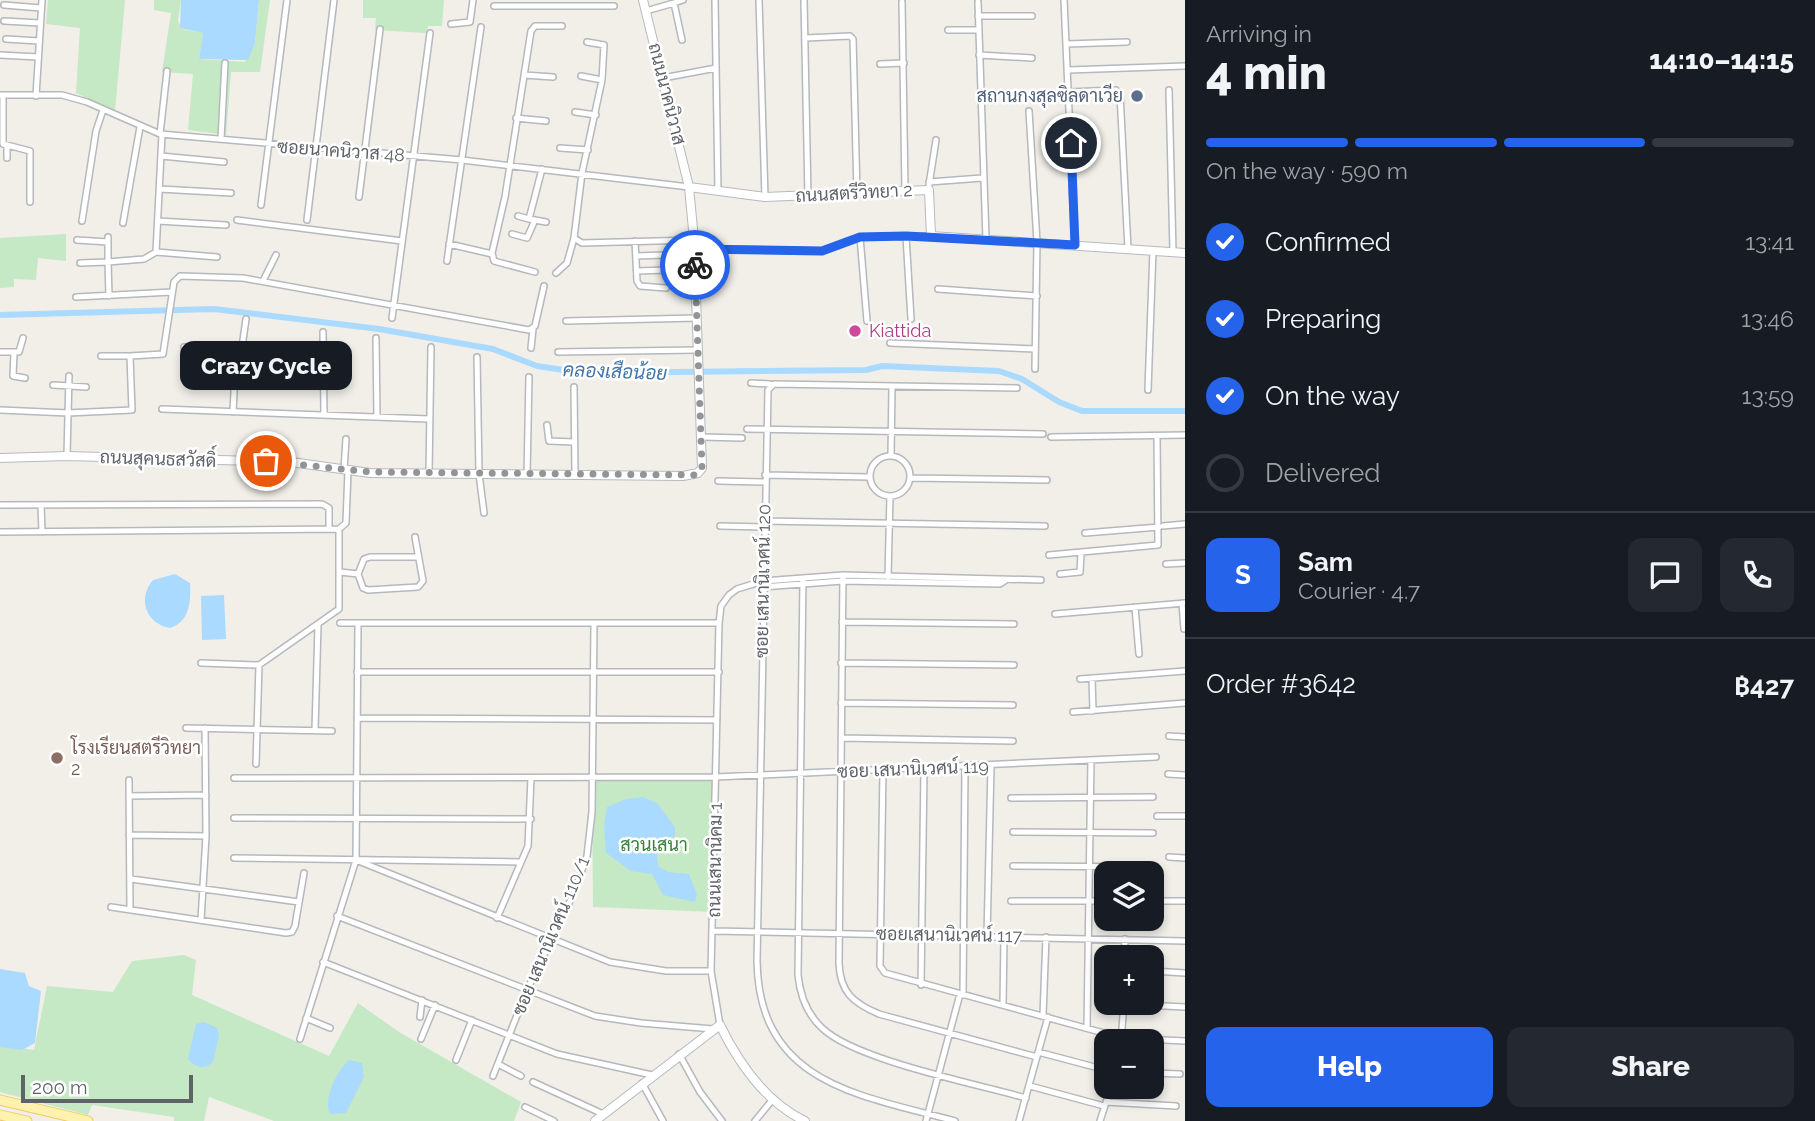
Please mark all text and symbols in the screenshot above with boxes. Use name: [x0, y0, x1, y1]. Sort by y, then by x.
text: Arriving in: [1206, 20, 1312, 47]
street label: ถนนนาคนิวาส: [645, 41, 690, 147]
text: 14:10–14:15: [1649, 45, 1794, 75]
text: 4 min: [1206, 46, 1327, 100]
place label: สถานกงสุลซิลดาเวีย: [976, 83, 1123, 108]
marker: สถานกงสุลซิลดาเวีย: [1129, 88, 1145, 104]
pin: [1041, 113, 1101, 173]
icon: home: [1052, 124, 1090, 162]
street label: ซอยนาคนิวาส 48: [276, 136, 406, 165]
text: On the way · 590 m: [1206, 157, 1408, 184]
street label: ถนนสตรีวิทยา 2: [795, 177, 913, 206]
icon: check: [1206, 223, 1244, 261]
text: Confirmed: [1265, 227, 1391, 257]
text: 13:41: [1745, 228, 1794, 255]
courier: [660, 230, 730, 300]
icon: bike: [676, 246, 714, 284]
icon: check: [1206, 300, 1244, 338]
text: Preparing: [1265, 304, 1381, 334]
text: 13:46: [1741, 305, 1794, 332]
place label: Kiattida: [869, 320, 931, 341]
marker: Kiattida: [847, 323, 863, 339]
callout: Crazy Cycle: [180, 342, 352, 391]
text: Crazy Cycle: [201, 352, 331, 379]
water label: คลองเสือน้อย: [562, 357, 668, 384]
icon: check: [1206, 377, 1244, 415]
text: On the way: [1265, 381, 1400, 411]
text: 13:59: [1742, 382, 1794, 409]
pin: [236, 431, 296, 491]
street label: ถนนสุคนธสวัสดิ์: [99, 441, 217, 473]
icon: bag: [247, 442, 285, 480]
text: Delivered: [1265, 458, 1380, 488]
street label: ซอย เสนานิเวศน์ 120: [749, 504, 774, 658]
button: chat: [1628, 538, 1702, 612]
button: phone: [1720, 538, 1794, 612]
text: Sam: [1298, 547, 1353, 577]
text: S: [1235, 560, 1251, 590]
text: Courier · 4.7: [1298, 577, 1420, 604]
text: Order #3642: [1206, 669, 1356, 699]
text: ฿427: [1734, 671, 1794, 701]
place label: โรงเรียนสตรีวิทยา 2: [70, 735, 201, 779]
marker: โรงเรียนสตรีวิทยา 2: [49, 750, 65, 766]
street label: ซอย เสนานิเวศน์ 119: [837, 753, 989, 782]
street label: ถนนเสนานิคม 1: [703, 802, 726, 918]
park label: สวนเสนา: [620, 834, 688, 855]
street label: ซอย เสนานิเวศน์ 110/1: [506, 852, 594, 1018]
map controls: [1094, 861, 1164, 1099]
button: layers: [1094, 861, 1164, 931]
street label: ซอยเสนานิเวศน์ 117: [876, 921, 1023, 946]
button: +: [1094, 945, 1164, 1015]
button: Help: [1206, 1027, 1493, 1107]
button: Share: [1507, 1027, 1794, 1107]
button: −: [1094, 1029, 1164, 1099]
scale bar: [21, 1072, 192, 1104]
text: 200 m: [32, 1076, 87, 1098]

